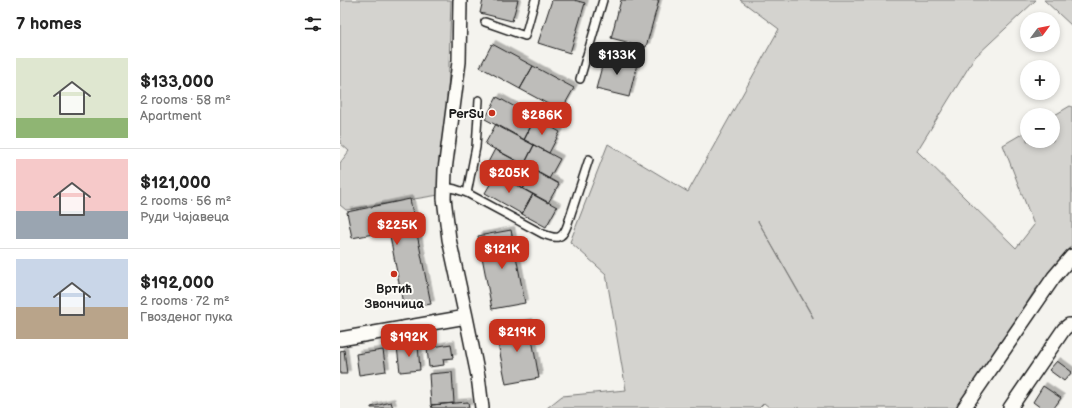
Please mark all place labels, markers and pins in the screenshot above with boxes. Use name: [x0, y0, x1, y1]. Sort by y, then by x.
pin: $133K: [589, 42, 645, 76]
pin: $286K: [514, 102, 570, 136]
place label: PerSu: [449, 106, 484, 122]
marker: PerSu: [487, 108, 497, 118]
pin: $205K: [481, 160, 537, 194]
pin: $225K: [369, 212, 425, 246]
pin: $121K: [474, 236, 530, 270]
marker: Вртић Звончица: [389, 269, 399, 279]
place label: Вртић Звончица: [364, 281, 424, 312]
pin: $219K: [489, 319, 545, 353]
pin: $192K: [381, 324, 437, 358]

